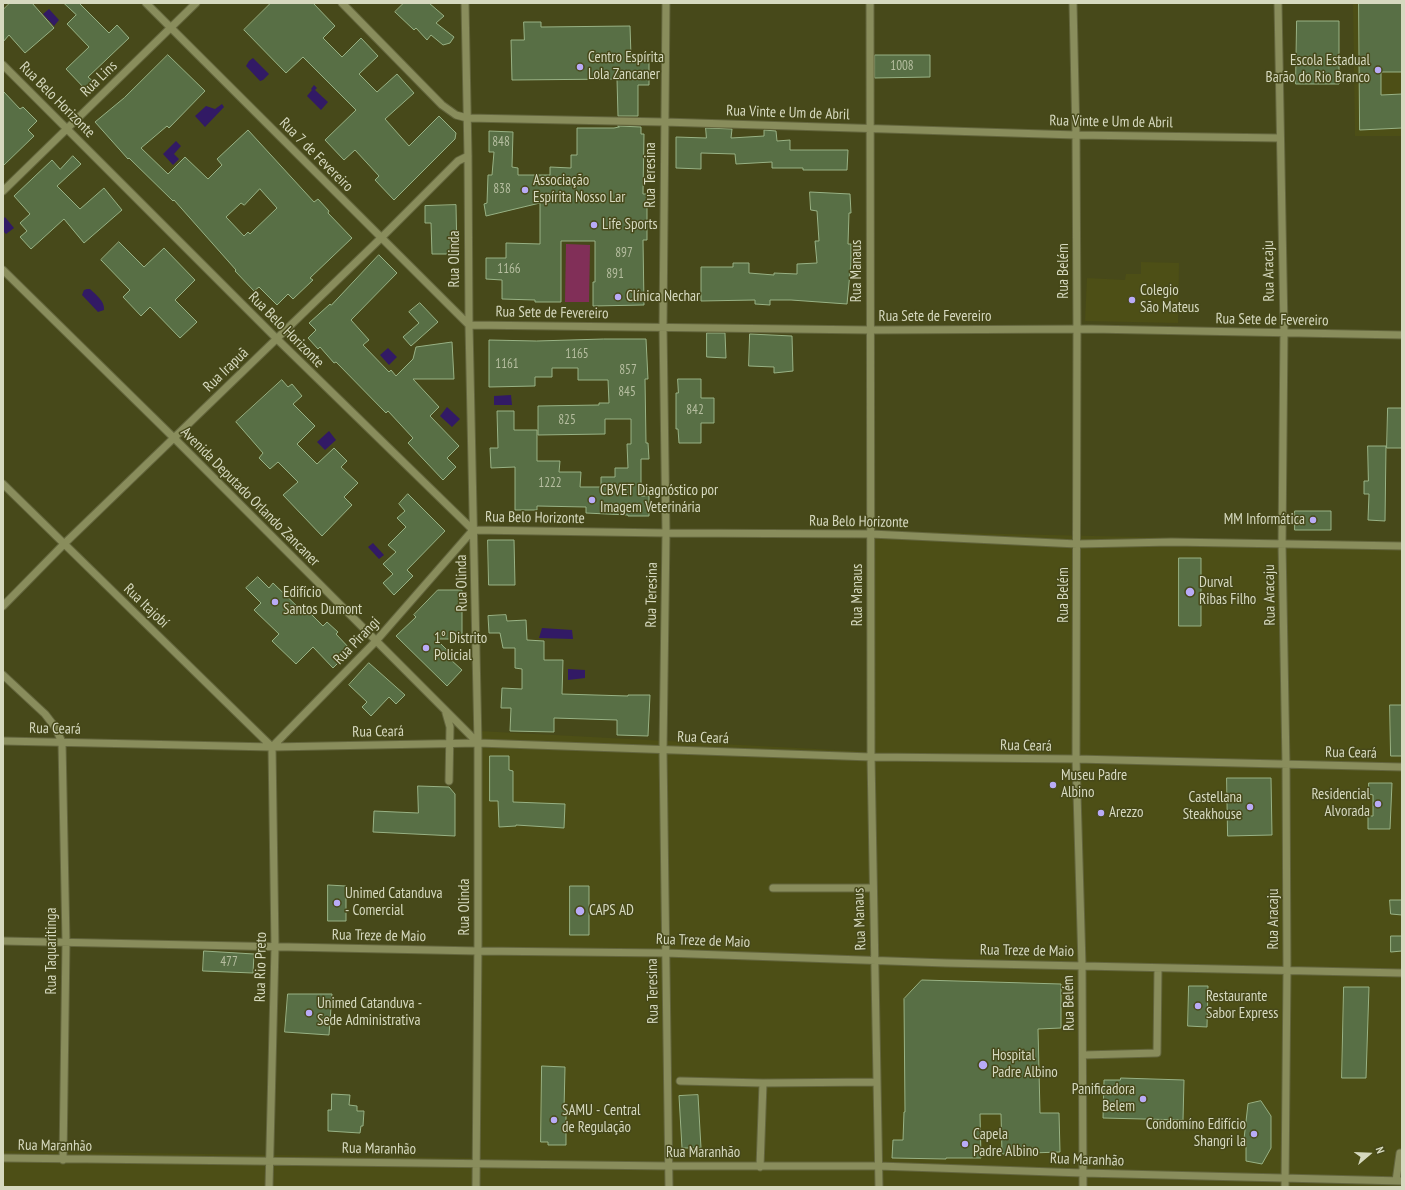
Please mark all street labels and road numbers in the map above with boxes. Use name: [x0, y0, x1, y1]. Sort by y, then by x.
street label: Rua Lins: [77, 57, 121, 101]
street label: Rua Belo Horizonte: [15, 58, 99, 142]
street label: Rua Vinte e Um de Abril: [726, 102, 850, 124]
street label: Rua Vinte e Um de Abril: [1049, 112, 1173, 132]
street label: Rua 7 de Fevereiro: [275, 114, 357, 196]
street label: Rua Teresina: [642, 142, 660, 208]
street label: Rua Olinda: [446, 231, 464, 287]
street label: Rua Manaus: [848, 240, 866, 302]
street label: Rua Aracaju: [1259, 240, 1279, 302]
street label: Rua Belém: [1055, 243, 1073, 299]
street label: Rua Belo Horizonte: [244, 288, 328, 372]
street label: Rua Sete de Fevereiro: [495, 303, 609, 323]
street label: Rua Sete de Fevereiro: [878, 308, 992, 326]
street label: Rua Sete de Fevereiro: [1215, 310, 1329, 330]
street label: Rua Irapuã: [200, 344, 252, 396]
street label: Avenida Deputado Orlando Zancaner: [177, 424, 323, 570]
street label: Rua Belo Horizonte: [485, 508, 585, 528]
street label: Rua Belo Horizonte: [809, 512, 909, 532]
street label: Rua Olinda: [453, 554, 471, 612]
street label: Rua Teresina: [642, 562, 662, 628]
street label: Rua Manaus: [849, 564, 867, 626]
street label: Rua Aracaju: [1260, 564, 1280, 626]
street label: Rua Belém: [1055, 567, 1073, 623]
street label: Rua Itajobí: [120, 580, 172, 632]
street label: Rua Pirangi: [330, 613, 384, 669]
street label: Rua Ceará: [29, 720, 81, 738]
street label: Rua Ceará: [352, 723, 404, 741]
street label: Rua Ceará: [677, 728, 729, 748]
street label: Rua Ceará: [1000, 737, 1052, 755]
street label: Rua Ceará: [1325, 744, 1377, 762]
street label: Rua Olinda: [456, 879, 474, 935]
street label: Rua Manaus: [850, 887, 870, 951]
street label: Rua Aracaju: [1265, 888, 1283, 950]
street label: Rua Taquaritinga: [43, 907, 61, 995]
street label: Rua Treze de Maio: [332, 926, 426, 946]
street label: Rua Treze de Maio: [656, 930, 750, 952]
street label: Rua Rio Preto: [251, 932, 271, 1002]
street label: Rua Treze de Maio: [980, 941, 1074, 961]
street label: Rua Teresina: [643, 958, 663, 1024]
street label: Rua Belém: [1060, 975, 1078, 1031]
street label: Rua Maranhão: [18, 1136, 92, 1156]
street label: Rua Maranhão: [342, 1139, 416, 1159]
street label: Rua Maranhão: [666, 1144, 740, 1162]
street label: Rua Maranhão: [1050, 1150, 1124, 1170]

